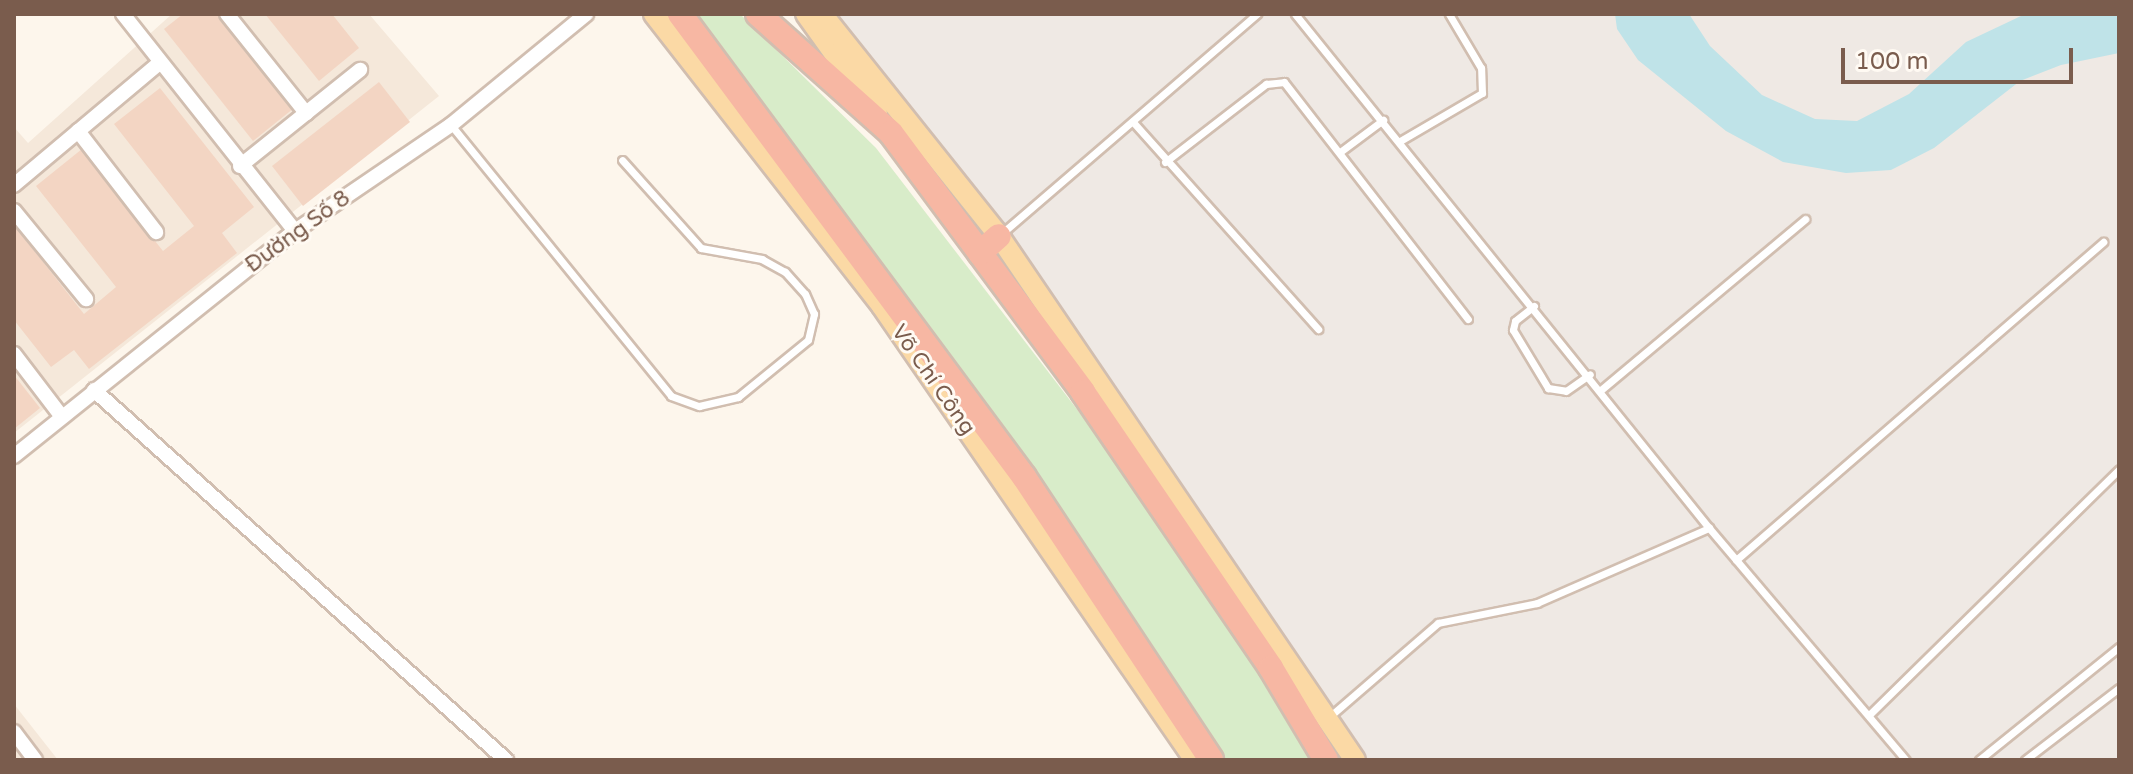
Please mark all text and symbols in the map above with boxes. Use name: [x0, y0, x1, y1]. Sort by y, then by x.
scale bar: [1845, 32, 2077, 82]
text: 100 m: [1855, 47, 1929, 76]
street label: Đường Số 8: [241, 185, 355, 279]
street label: Võ Chí Công: [885, 320, 981, 440]

